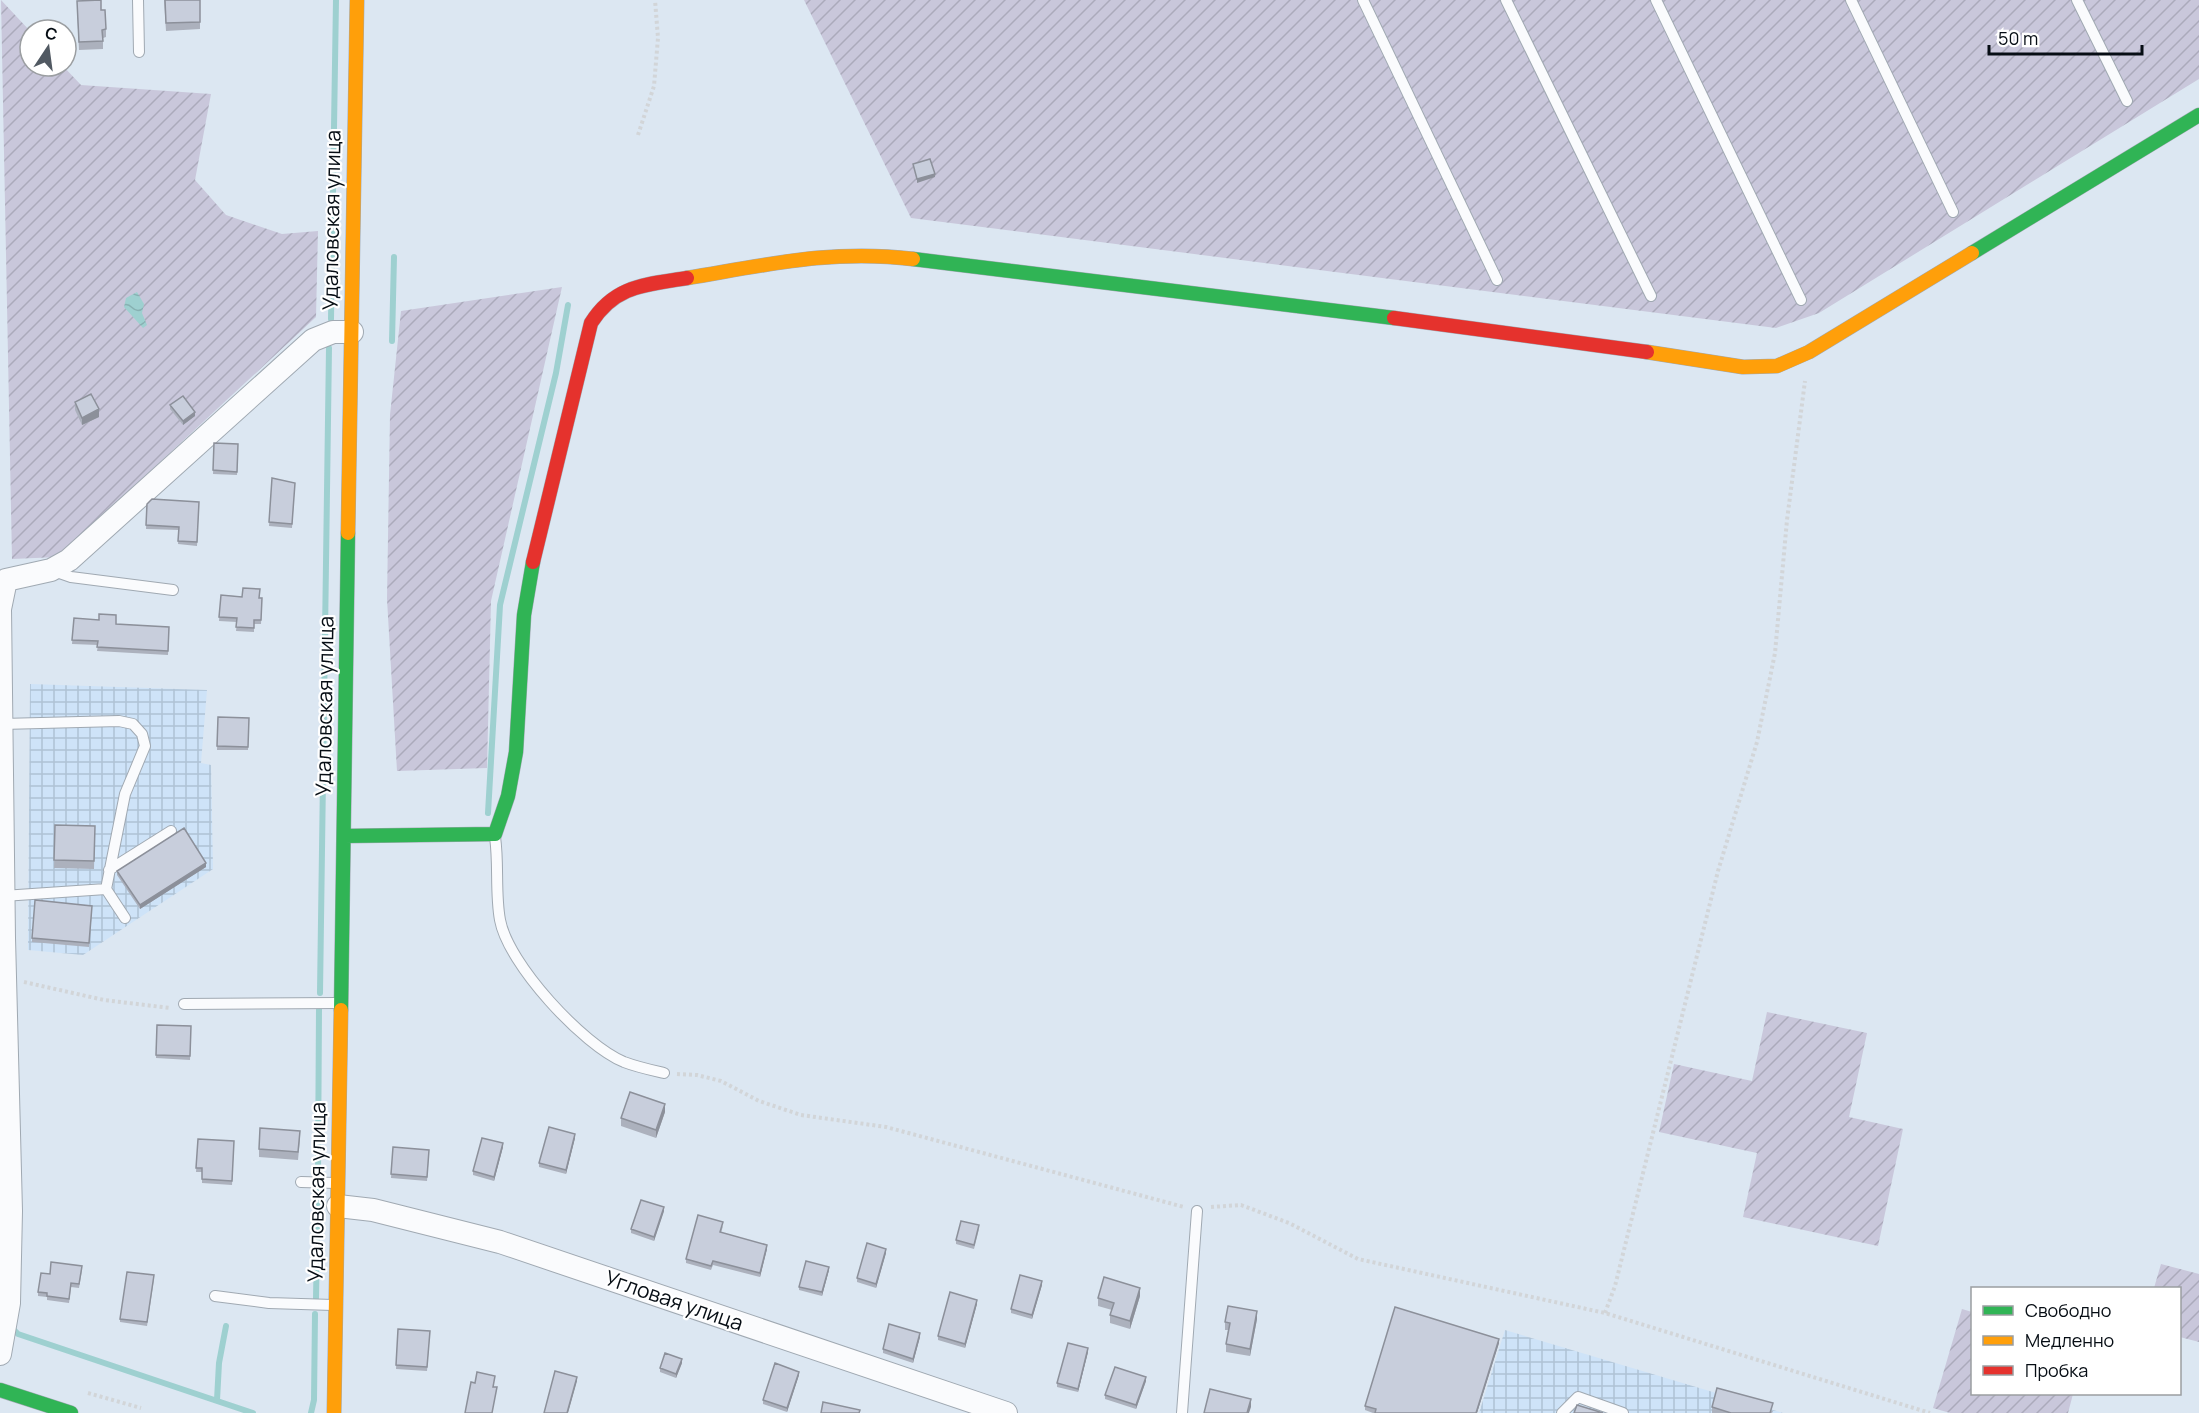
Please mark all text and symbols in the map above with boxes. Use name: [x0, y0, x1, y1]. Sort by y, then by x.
north arrow: [18, 18, 78, 78]
scale bar: [1989, 18, 2142, 56]
text: С: [43, 21, 60, 45]
text: 50 m: [1998, 26, 2038, 50]
street label: Удаловская улица: [315, 130, 347, 310]
street label: Удаловская улица: [308, 616, 340, 796]
street label: Удаловская улица: [300, 1102, 332, 1282]
street label: Угловая улица: [602, 1263, 747, 1337]
legend: [1971, 1287, 2181, 1395]
text: Свободно: [2025, 1298, 2111, 1322]
text: Медленно: [2025, 1328, 2114, 1352]
text: Пробка: [2025, 1358, 2088, 1382]

